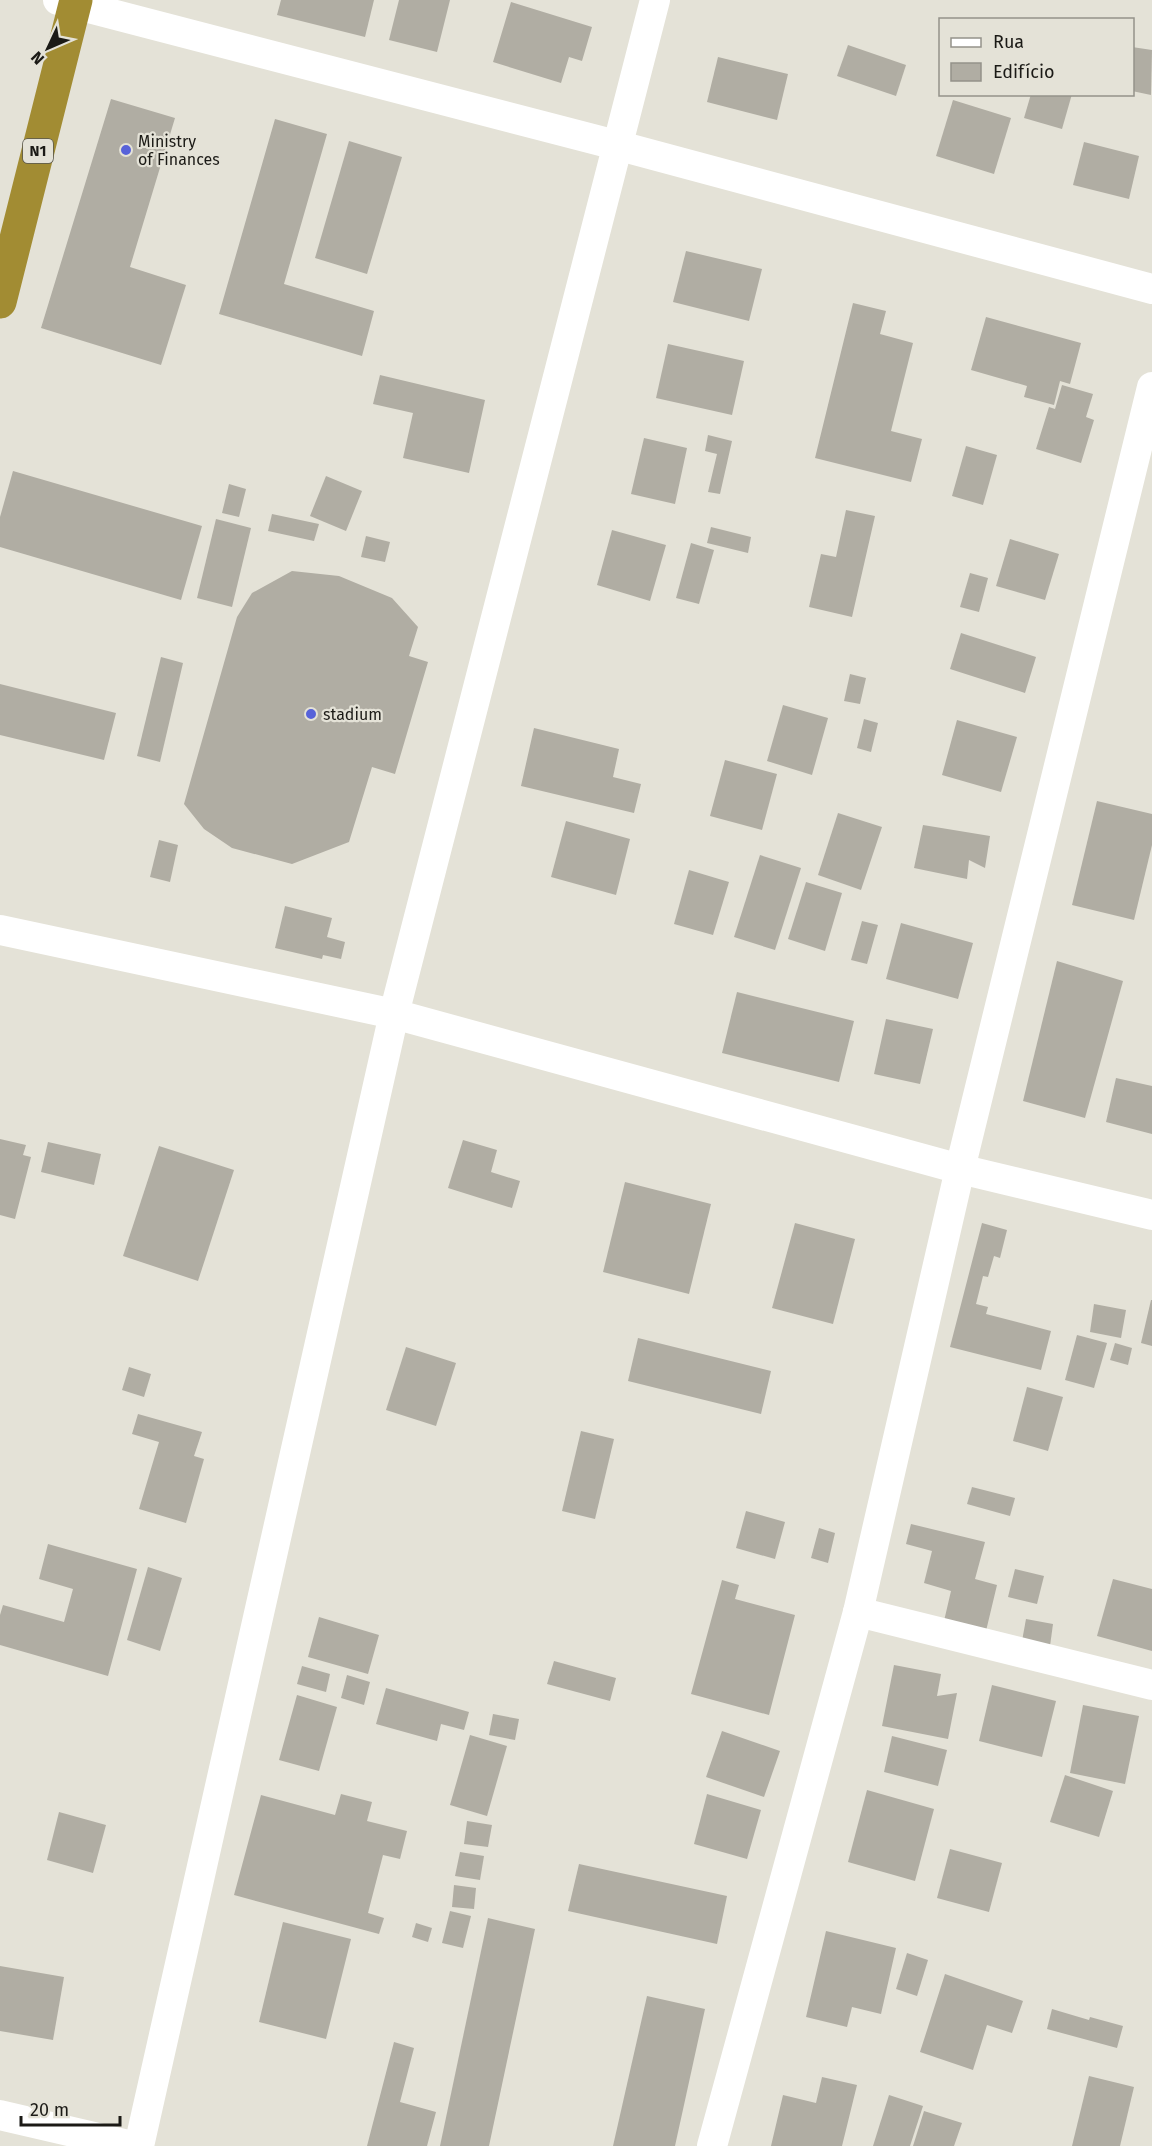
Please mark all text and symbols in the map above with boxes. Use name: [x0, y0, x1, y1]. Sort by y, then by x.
north arrow: [18, 18, 78, 78]
legend: [939, 18, 1134, 96]
text: Rua: [993, 31, 1024, 53]
text: N: [27, 48, 48, 68]
text: Edifício: [993, 61, 1055, 83]
place label: Ministry of Finances: [138, 132, 220, 169]
road number: N1: [23, 139, 53, 163]
marker: Ministry of Finances: [119, 143, 133, 157]
place label: stadium: [323, 705, 382, 724]
marker: stadium: [304, 707, 318, 721]
scale bar: [21, 2089, 120, 2127]
text: 20 m: [30, 2099, 69, 2121]

